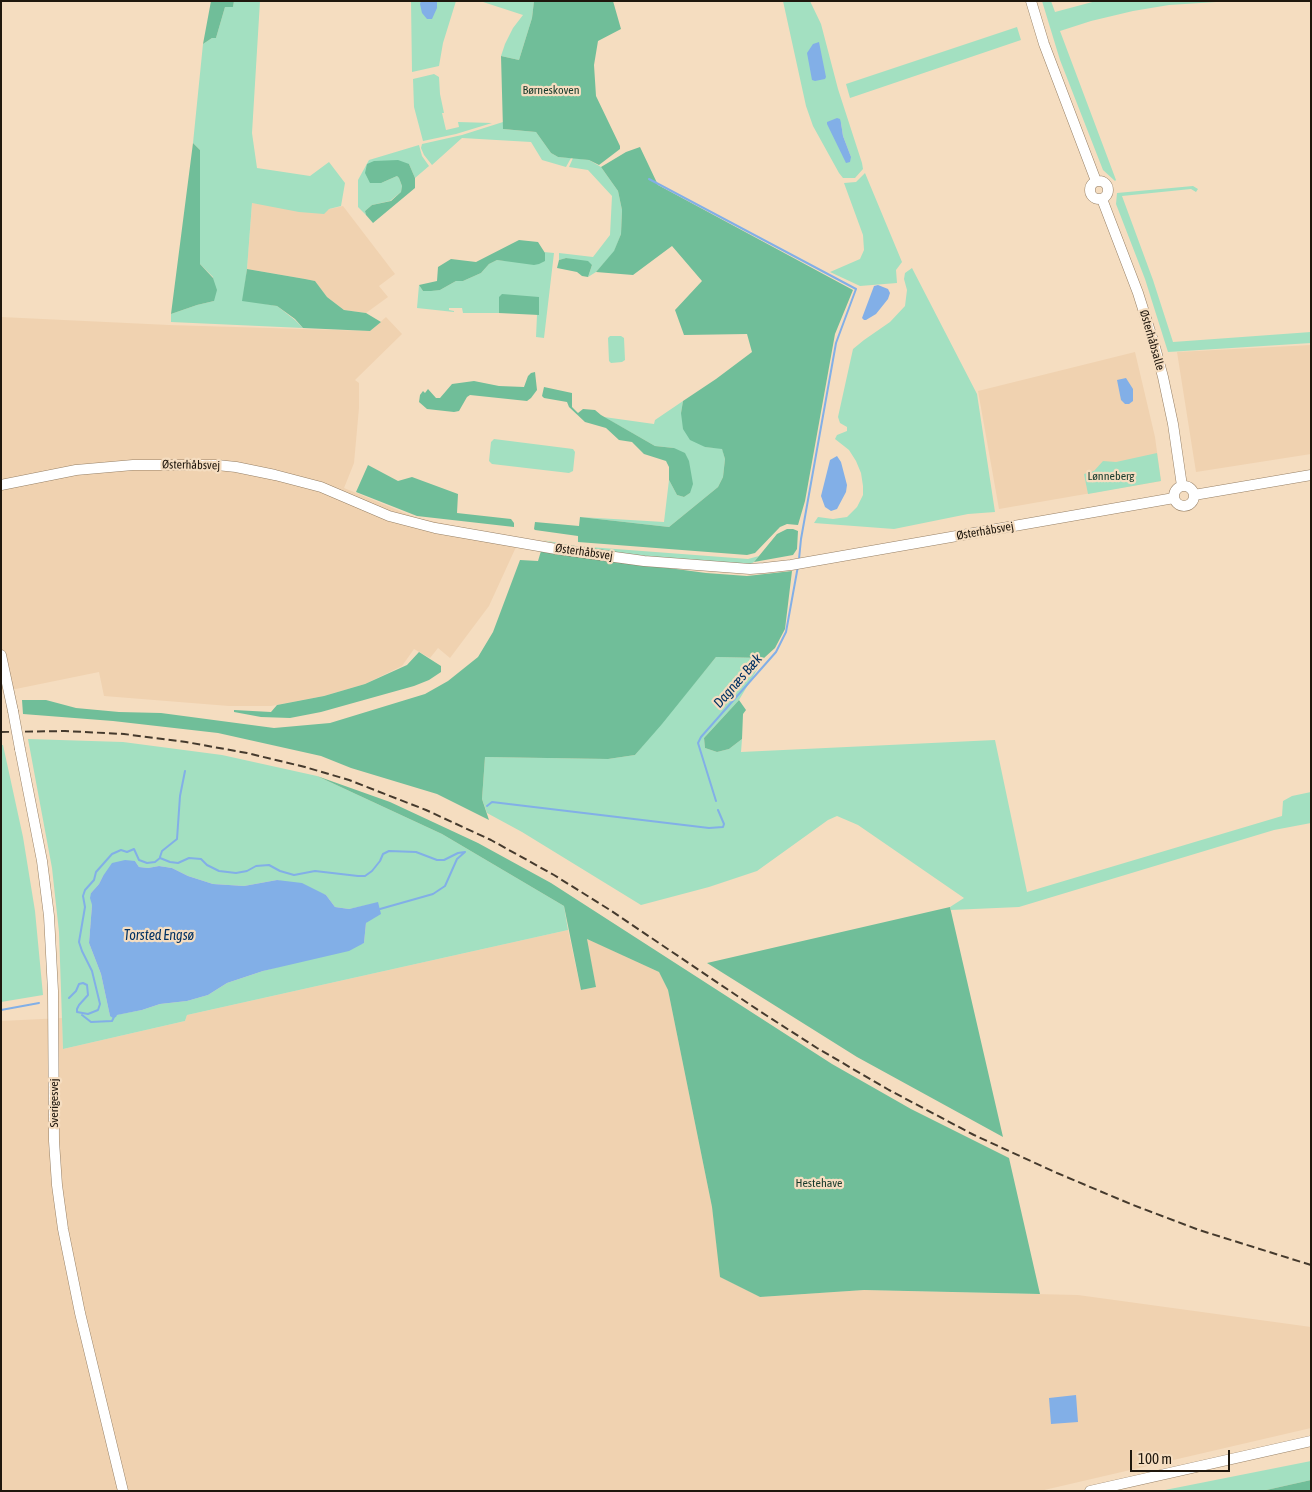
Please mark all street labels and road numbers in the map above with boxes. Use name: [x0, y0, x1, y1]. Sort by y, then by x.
street label: Østerhåbsalle: [1137, 308, 1167, 372]
street label: Østerhåbsvej: [162, 457, 220, 473]
street label: Østerhåbsvej: [955, 519, 1015, 543]
street label: Østerhåbsvej: [554, 541, 614, 563]
street label: Sverigesvej: [47, 1078, 61, 1128]

